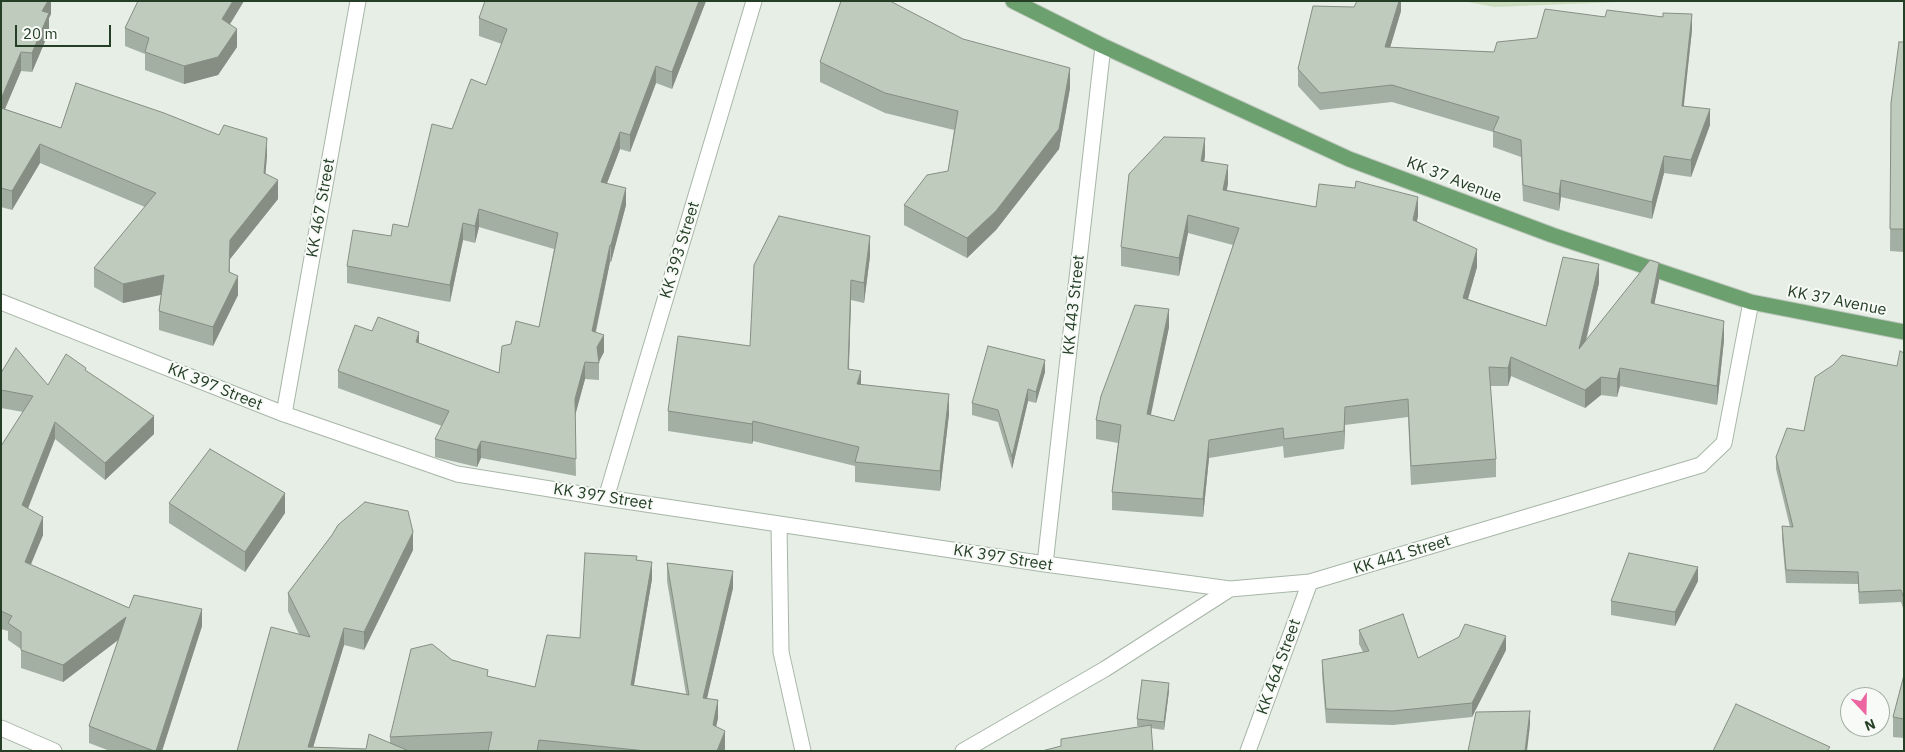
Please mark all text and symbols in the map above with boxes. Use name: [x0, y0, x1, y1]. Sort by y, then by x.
scale bar: [18, 15, 114, 47]
text: 20 m: [23, 24, 58, 43]
street label: KK 37 Avenue: [1404, 153, 1504, 207]
street label: KK 467 Street: [303, 157, 339, 259]
street label: KK 393 Street: [656, 199, 704, 301]
street label: KK 443 Street: [1059, 254, 1089, 356]
street label: KK 37 Avenue: [1786, 282, 1888, 320]
street label: KK 397 Street: [165, 359, 265, 415]
street label: KK 397 Street: [552, 480, 654, 514]
street label: KK 441 Street: [1351, 531, 1453, 579]
street label: KK 397 Street: [952, 541, 1054, 575]
street label: KK 464 Street: [1253, 616, 1305, 718]
north arrow: [1840, 687, 1890, 737]
text: N: [1862, 715, 1878, 735]

